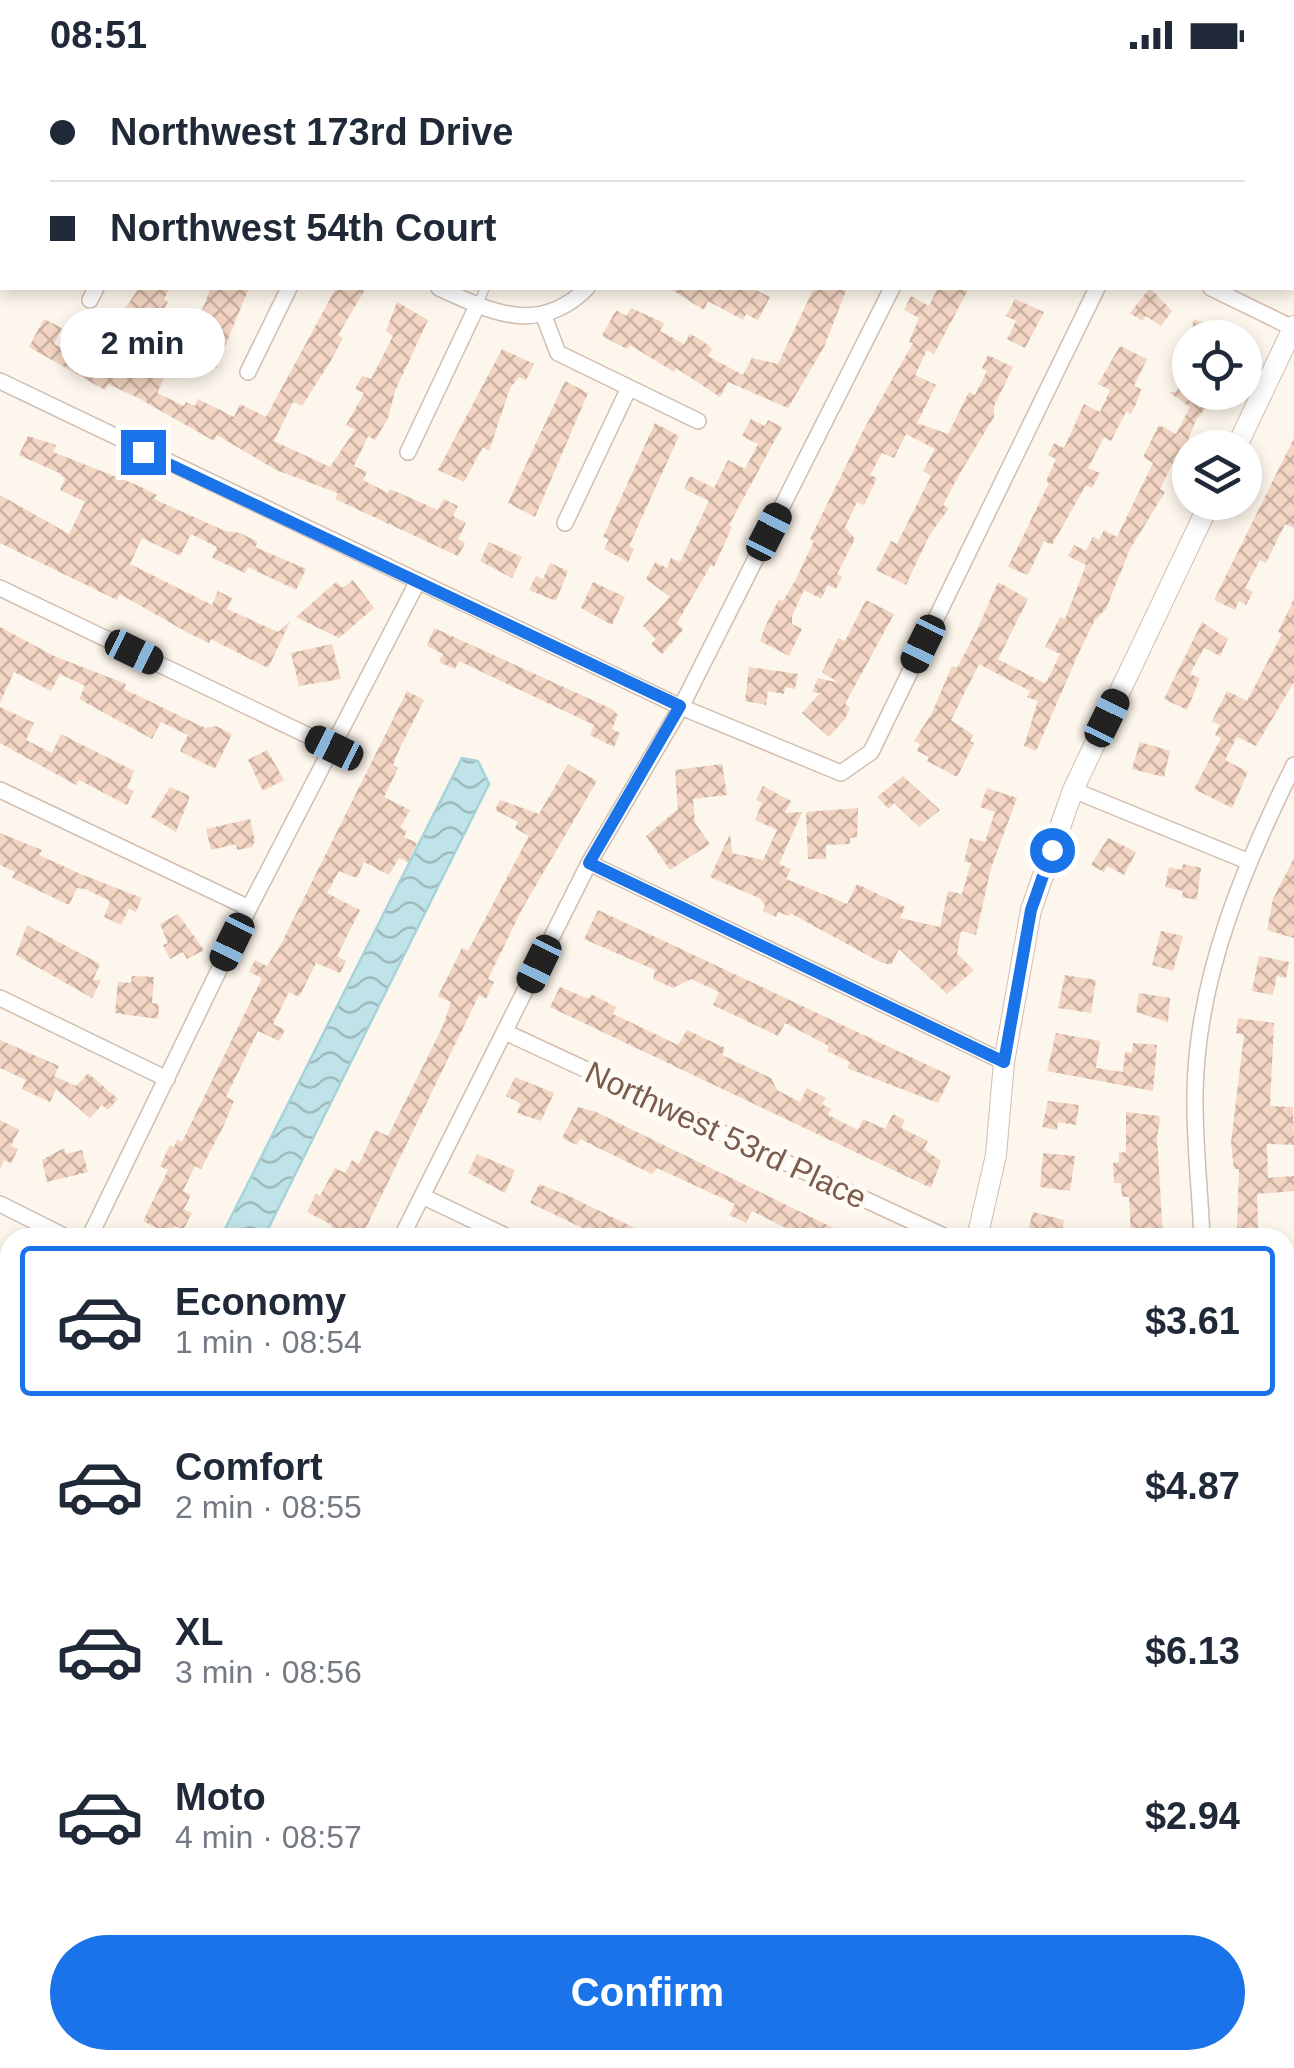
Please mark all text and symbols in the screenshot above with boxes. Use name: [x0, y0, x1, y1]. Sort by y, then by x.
text: 08:51: [50, 14, 147, 56]
text: Northwest 173rd Drive: [110, 111, 513, 153]
text: Northwest 54th Court: [110, 207, 496, 249]
callout: 2 min: [61, 307, 226, 377]
map controls: [1172, 320, 1262, 520]
button: locate: [1172, 320, 1262, 410]
text: 2 min: [101, 325, 184, 361]
route end: [121, 430, 166, 475]
button: layers: [1172, 430, 1262, 520]
car: [742, 498, 796, 566]
car: [896, 610, 950, 678]
car: [100, 625, 168, 679]
car: [1080, 684, 1134, 752]
car: [300, 721, 368, 775]
route start: [1030, 828, 1075, 873]
car: [205, 908, 259, 976]
car: [512, 930, 566, 998]
street label: Northwest 53rd Place: [580, 1054, 872, 1216]
icon: car: [55, 1276, 145, 1366]
text: Economy: [175, 1281, 346, 1323]
text: $3.61: [1145, 1300, 1240, 1342]
text: 1 min · 08:54: [175, 1324, 362, 1360]
icon: car: [55, 1441, 145, 1531]
text: Comfort: [175, 1446, 323, 1488]
text: $4.87: [1145, 1465, 1240, 1507]
text: 2 min · 08:55: [175, 1489, 362, 1525]
icon: car: [55, 1606, 145, 1696]
text: XL: [175, 1611, 224, 1653]
text: $6.13: [1145, 1630, 1240, 1672]
text: 3 min · 08:56: [175, 1654, 362, 1690]
icon: car: [55, 1771, 145, 1861]
text: Moto: [175, 1776, 266, 1818]
text: $2.94: [1145, 1795, 1240, 1837]
text: 4 min · 08:57: [175, 1819, 362, 1855]
button: Confirm: [50, 1935, 1245, 2050]

